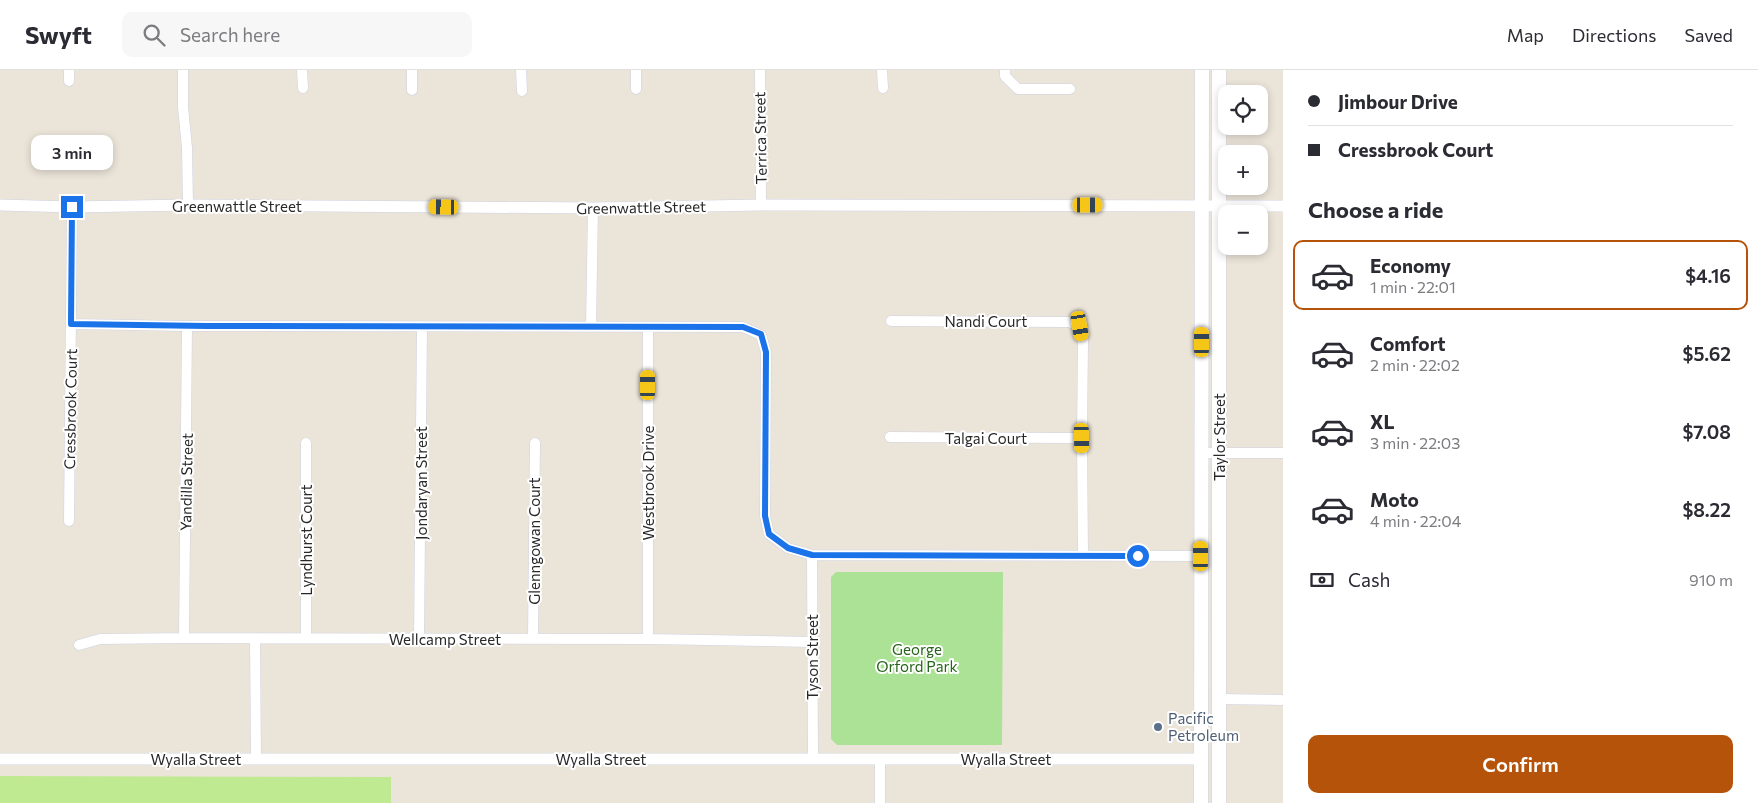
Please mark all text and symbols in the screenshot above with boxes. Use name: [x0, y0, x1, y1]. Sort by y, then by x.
search box: [122, 12, 472, 57]
text: Swyft: [25, 20, 92, 49]
icon: search: [140, 21, 168, 49]
text: Search here: [180, 23, 280, 46]
text: Map: [1507, 24, 1544, 46]
text: Directions: [1572, 24, 1656, 46]
text: Saved: [1684, 24, 1733, 46]
map controls: [1218, 85, 1268, 255]
button: locate: [1218, 85, 1268, 135]
text: Jimbour Drive: [1338, 90, 1458, 113]
street label: Terrica Street: [750, 91, 770, 185]
callout: 3 min: [31, 134, 113, 170]
text: Cressbrook Court: [1338, 138, 1493, 161]
text: 3 min: [52, 143, 92, 162]
button: +: [1218, 145, 1268, 195]
route end: [61, 196, 83, 218]
text: Choose a ride: [1308, 196, 1443, 223]
street label: Greenwattle Street: [172, 197, 302, 215]
street label: Greenwattle Street: [576, 197, 706, 217]
car: [1073, 198, 1103, 213]
car: [428, 199, 459, 215]
button: −: [1218, 205, 1268, 255]
icon: car: [1310, 253, 1355, 298]
text: Economy: [1370, 254, 1451, 277]
text: $4.16: [1685, 264, 1731, 287]
text: 1 min · 22:01: [1370, 277, 1456, 296]
car: [1070, 310, 1089, 342]
street label: Nandi Court: [945, 312, 1027, 330]
car: [1194, 327, 1209, 357]
icon: car: [1310, 331, 1355, 376]
text: Comfort: [1370, 332, 1446, 355]
text: $5.62: [1683, 342, 1731, 365]
street label: Cressbrook Court: [60, 348, 80, 470]
text: 2 min · 22:02: [1370, 355, 1460, 374]
car: [640, 370, 655, 400]
street label: Taylor Street: [1210, 393, 1228, 481]
icon: car: [1310, 409, 1355, 454]
text: XL: [1370, 410, 1395, 433]
text: $7.08: [1683, 420, 1731, 443]
car: [1074, 423, 1089, 453]
street label: Westbrook Drive: [639, 425, 657, 540]
street label: Jondaryan Street: [412, 426, 430, 540]
street label: Talgai Court: [945, 429, 1027, 447]
street label: Yandilla Street: [176, 433, 196, 531]
text: 3 min · 22:03: [1370, 433, 1460, 452]
street label: Glenngowan Court: [525, 477, 543, 605]
street label: Lyndhurst Court: [297, 484, 315, 596]
icon: car: [1310, 487, 1355, 532]
text: Moto: [1370, 488, 1419, 511]
text: $8.22: [1683, 498, 1731, 521]
text: 4 min · 22:04: [1370, 511, 1461, 530]
car: [1193, 541, 1208, 571]
route start: [1127, 545, 1149, 567]
icon: cash: [1308, 566, 1336, 594]
text: Cash: [1348, 568, 1390, 591]
text: 910 m: [1689, 570, 1733, 589]
street label: Tyson Street: [803, 614, 821, 700]
street label: Wellcamp Street: [389, 630, 501, 648]
park label: George Orford Park: [876, 640, 958, 675]
place label: Pacific Petroleum: [1168, 709, 1239, 744]
marker: Pacific Petroleum: [1152, 721, 1164, 733]
button: Confirm: [1308, 735, 1733, 793]
street label: Wyalla Street: [150, 750, 242, 768]
street label: Wyalla Street: [555, 750, 647, 768]
street label: Wyalla Street: [960, 750, 1052, 768]

